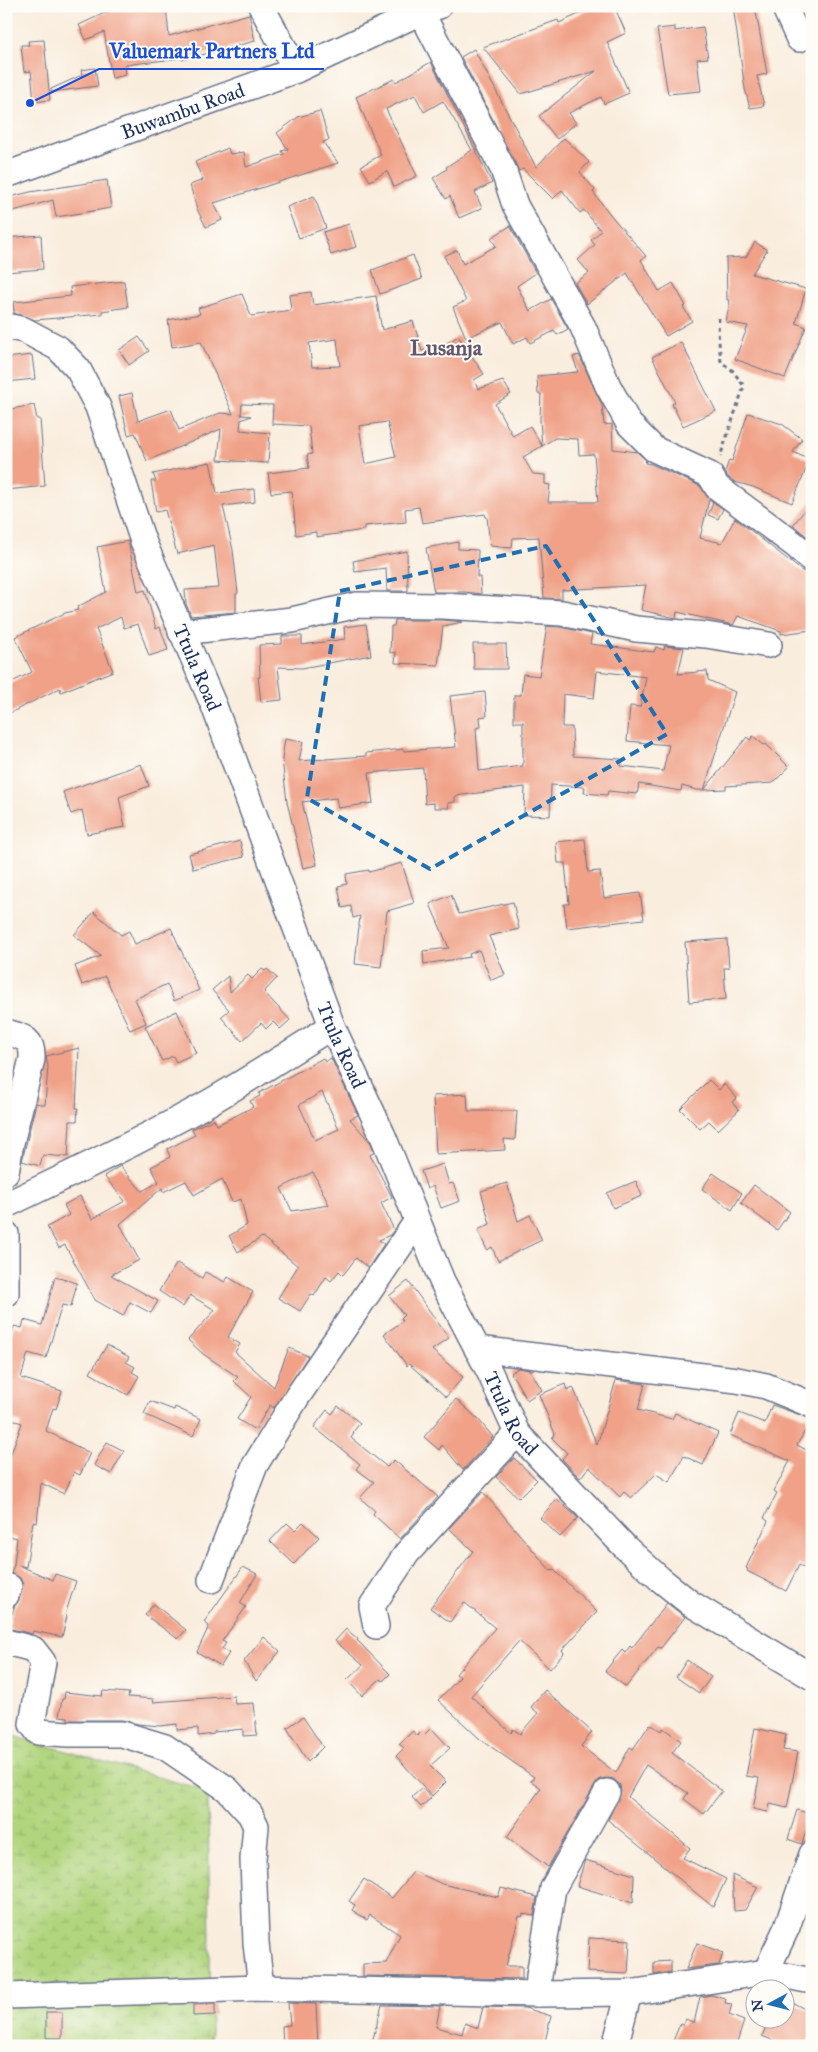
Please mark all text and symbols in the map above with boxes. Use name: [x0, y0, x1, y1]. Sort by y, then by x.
callout: Valuemark Partners Ltd: [99, 33, 324, 69]
text: Valuemark Partners Ltd: [108, 38, 315, 64]
street label: Buwambu Road: [118, 78, 248, 144]
district label: Lusanja: [410, 334, 483, 361]
street label: Ttula Road: [168, 621, 227, 715]
street label: Ttula Road: [312, 998, 371, 1092]
street label: Ttula Road: [479, 1368, 543, 1460]
north arrow: [746, 1980, 796, 2030]
text: N: [748, 1998, 767, 2012]

